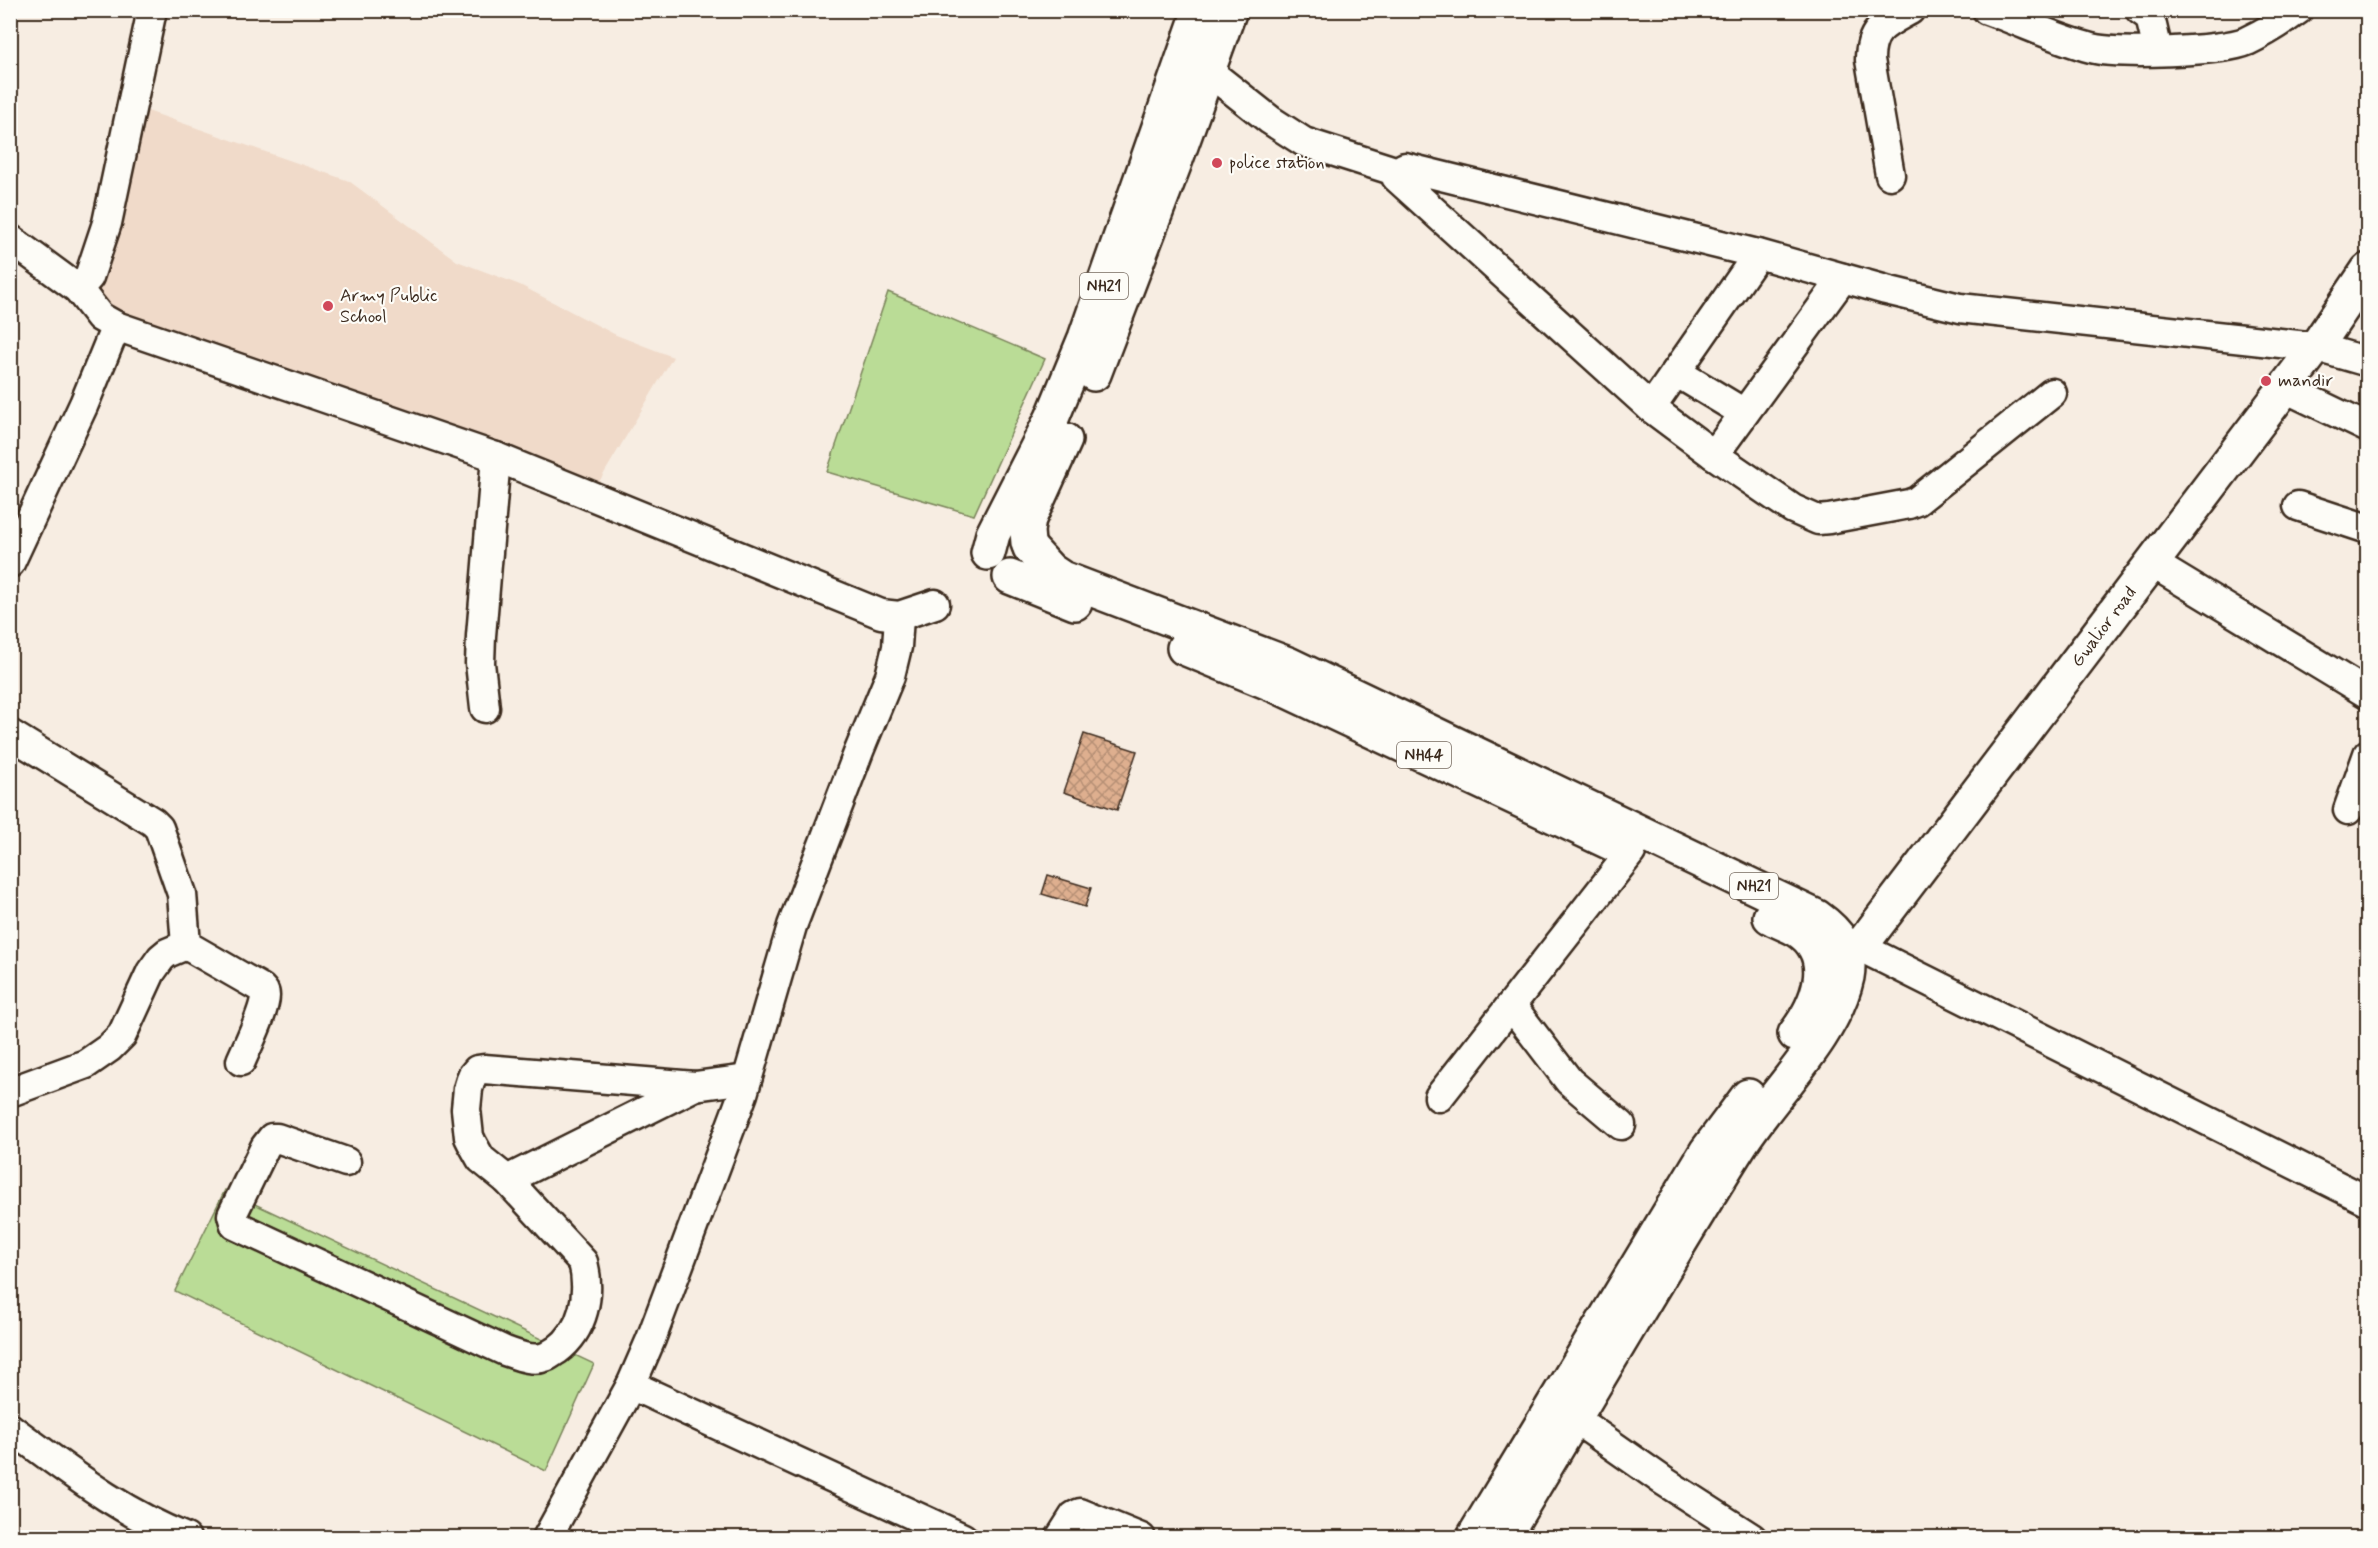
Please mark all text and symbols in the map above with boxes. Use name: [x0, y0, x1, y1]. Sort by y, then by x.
place label: police station: [1229, 151, 1325, 175]
marker: police station: [1210, 156, 1224, 170]
road number: NH21: [1080, 273, 1128, 299]
place label: Army Public School: [340, 284, 437, 329]
marker: Army Public School: [321, 299, 335, 313]
place label: mandir: [2278, 369, 2334, 393]
marker: mandir: [2259, 374, 2273, 388]
street label: Gwalior road: [2066, 582, 2142, 672]
road number: NH44: [1397, 742, 1451, 768]
road number: NH21: [1730, 873, 1778, 899]

